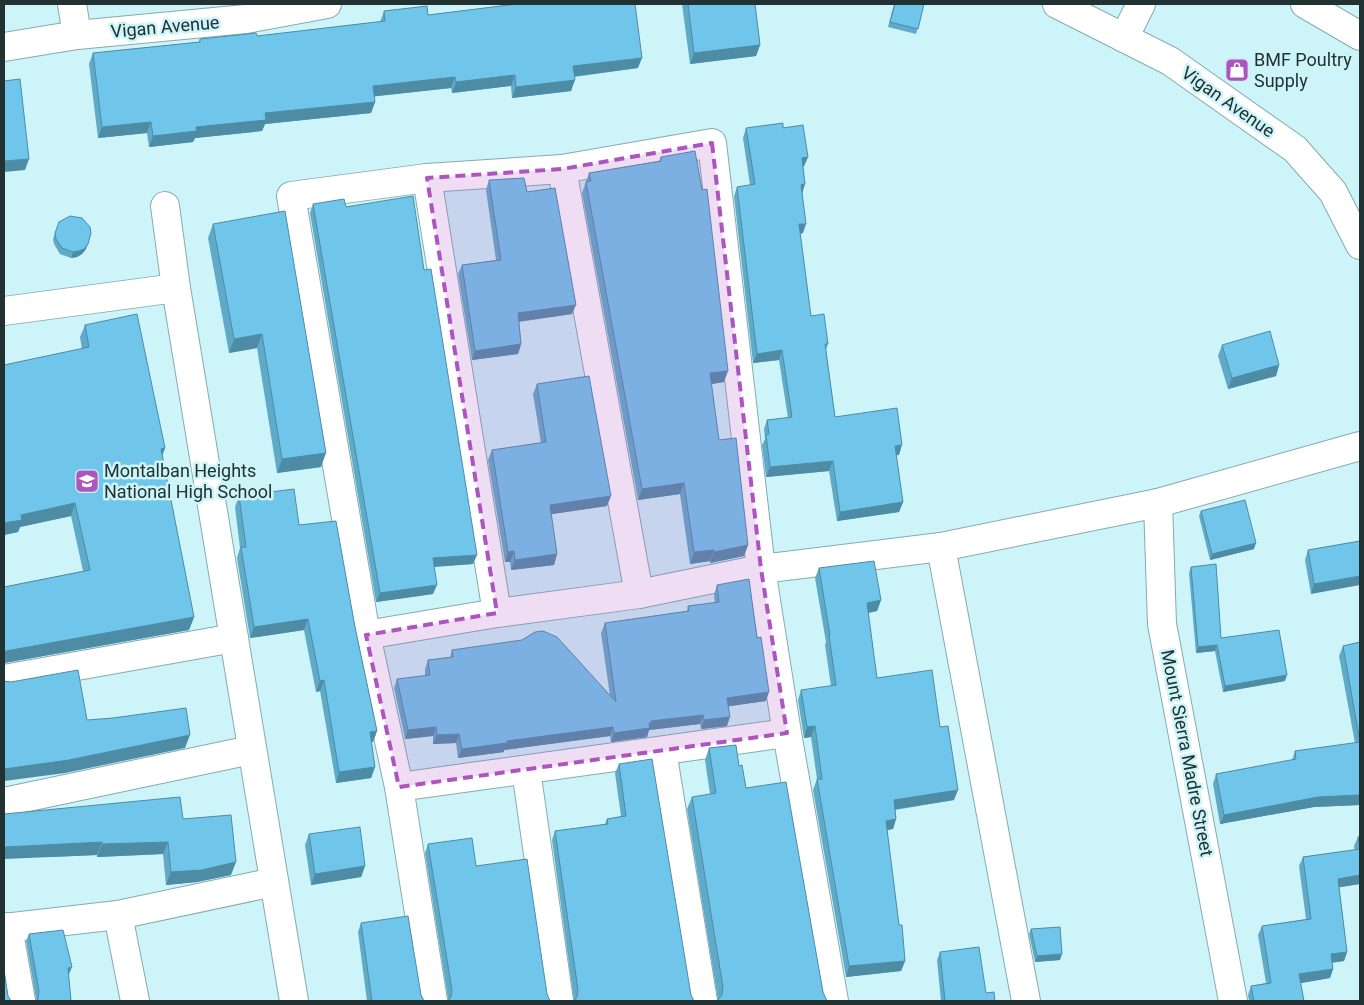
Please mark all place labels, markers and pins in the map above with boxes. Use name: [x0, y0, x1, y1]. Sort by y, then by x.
place label: BMF Poultry Supply: [1254, 49, 1352, 91]
shop icon: BMF Poultry Supply: [1224, 57, 1250, 83]
place label: Montalban Heights National High School: [104, 460, 272, 502]
school or university icon: Montalban Heights National High School: [74, 468, 100, 494]

